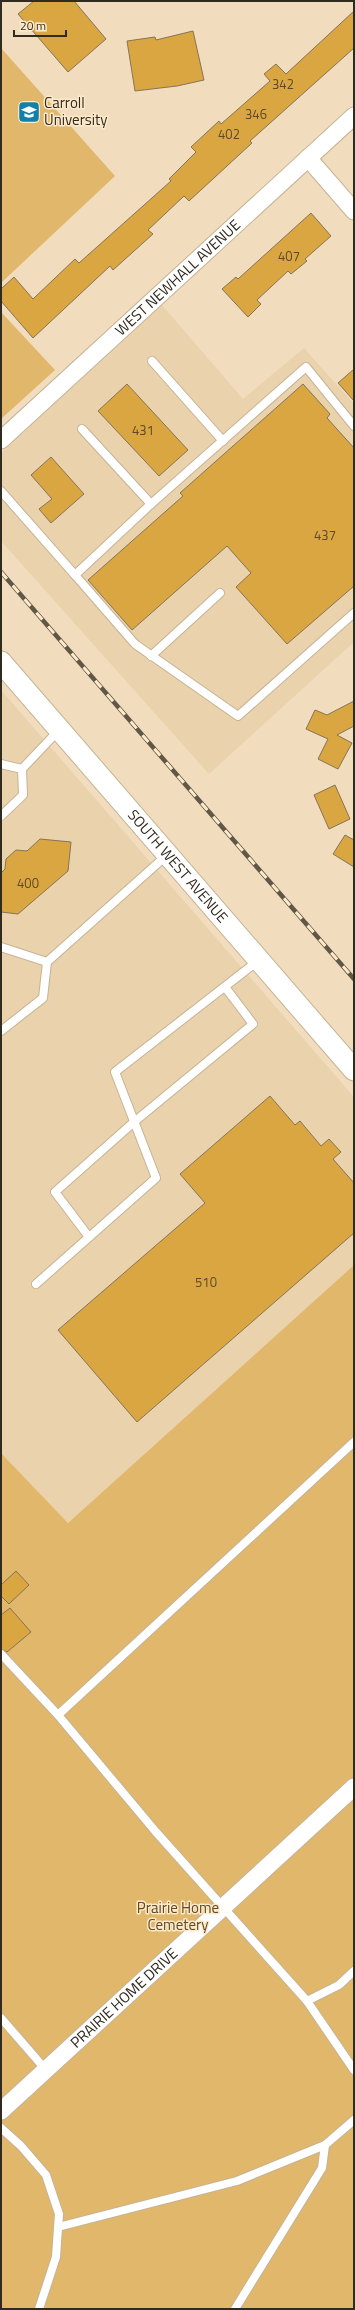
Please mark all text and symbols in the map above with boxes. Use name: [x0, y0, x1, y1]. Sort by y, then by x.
scale bar: [14, 12, 66, 38]
text: 20 m: [20, 16, 46, 35]
house number: 342: [272, 74, 294, 94]
place label: Carroll University: [44, 91, 108, 131]
school or university icon: Carroll University: [16, 99, 42, 125]
house number: 346: [245, 104, 267, 124]
house number: 402: [218, 124, 240, 144]
street label: WEST NEWHALL AVENUE: [110, 214, 245, 341]
house number: 407: [278, 246, 300, 266]
house number: 431: [132, 420, 154, 440]
house number: 437: [314, 525, 336, 545]
street label: SOUTH WEST AVENUE: [122, 804, 234, 928]
house number: 400: [17, 873, 39, 893]
house number: 510: [195, 1272, 217, 1292]
park label: Prairie Home Cemetery: [137, 1896, 219, 1936]
street label: PRAIRIE HOME DRIVE: [65, 1942, 183, 2053]

